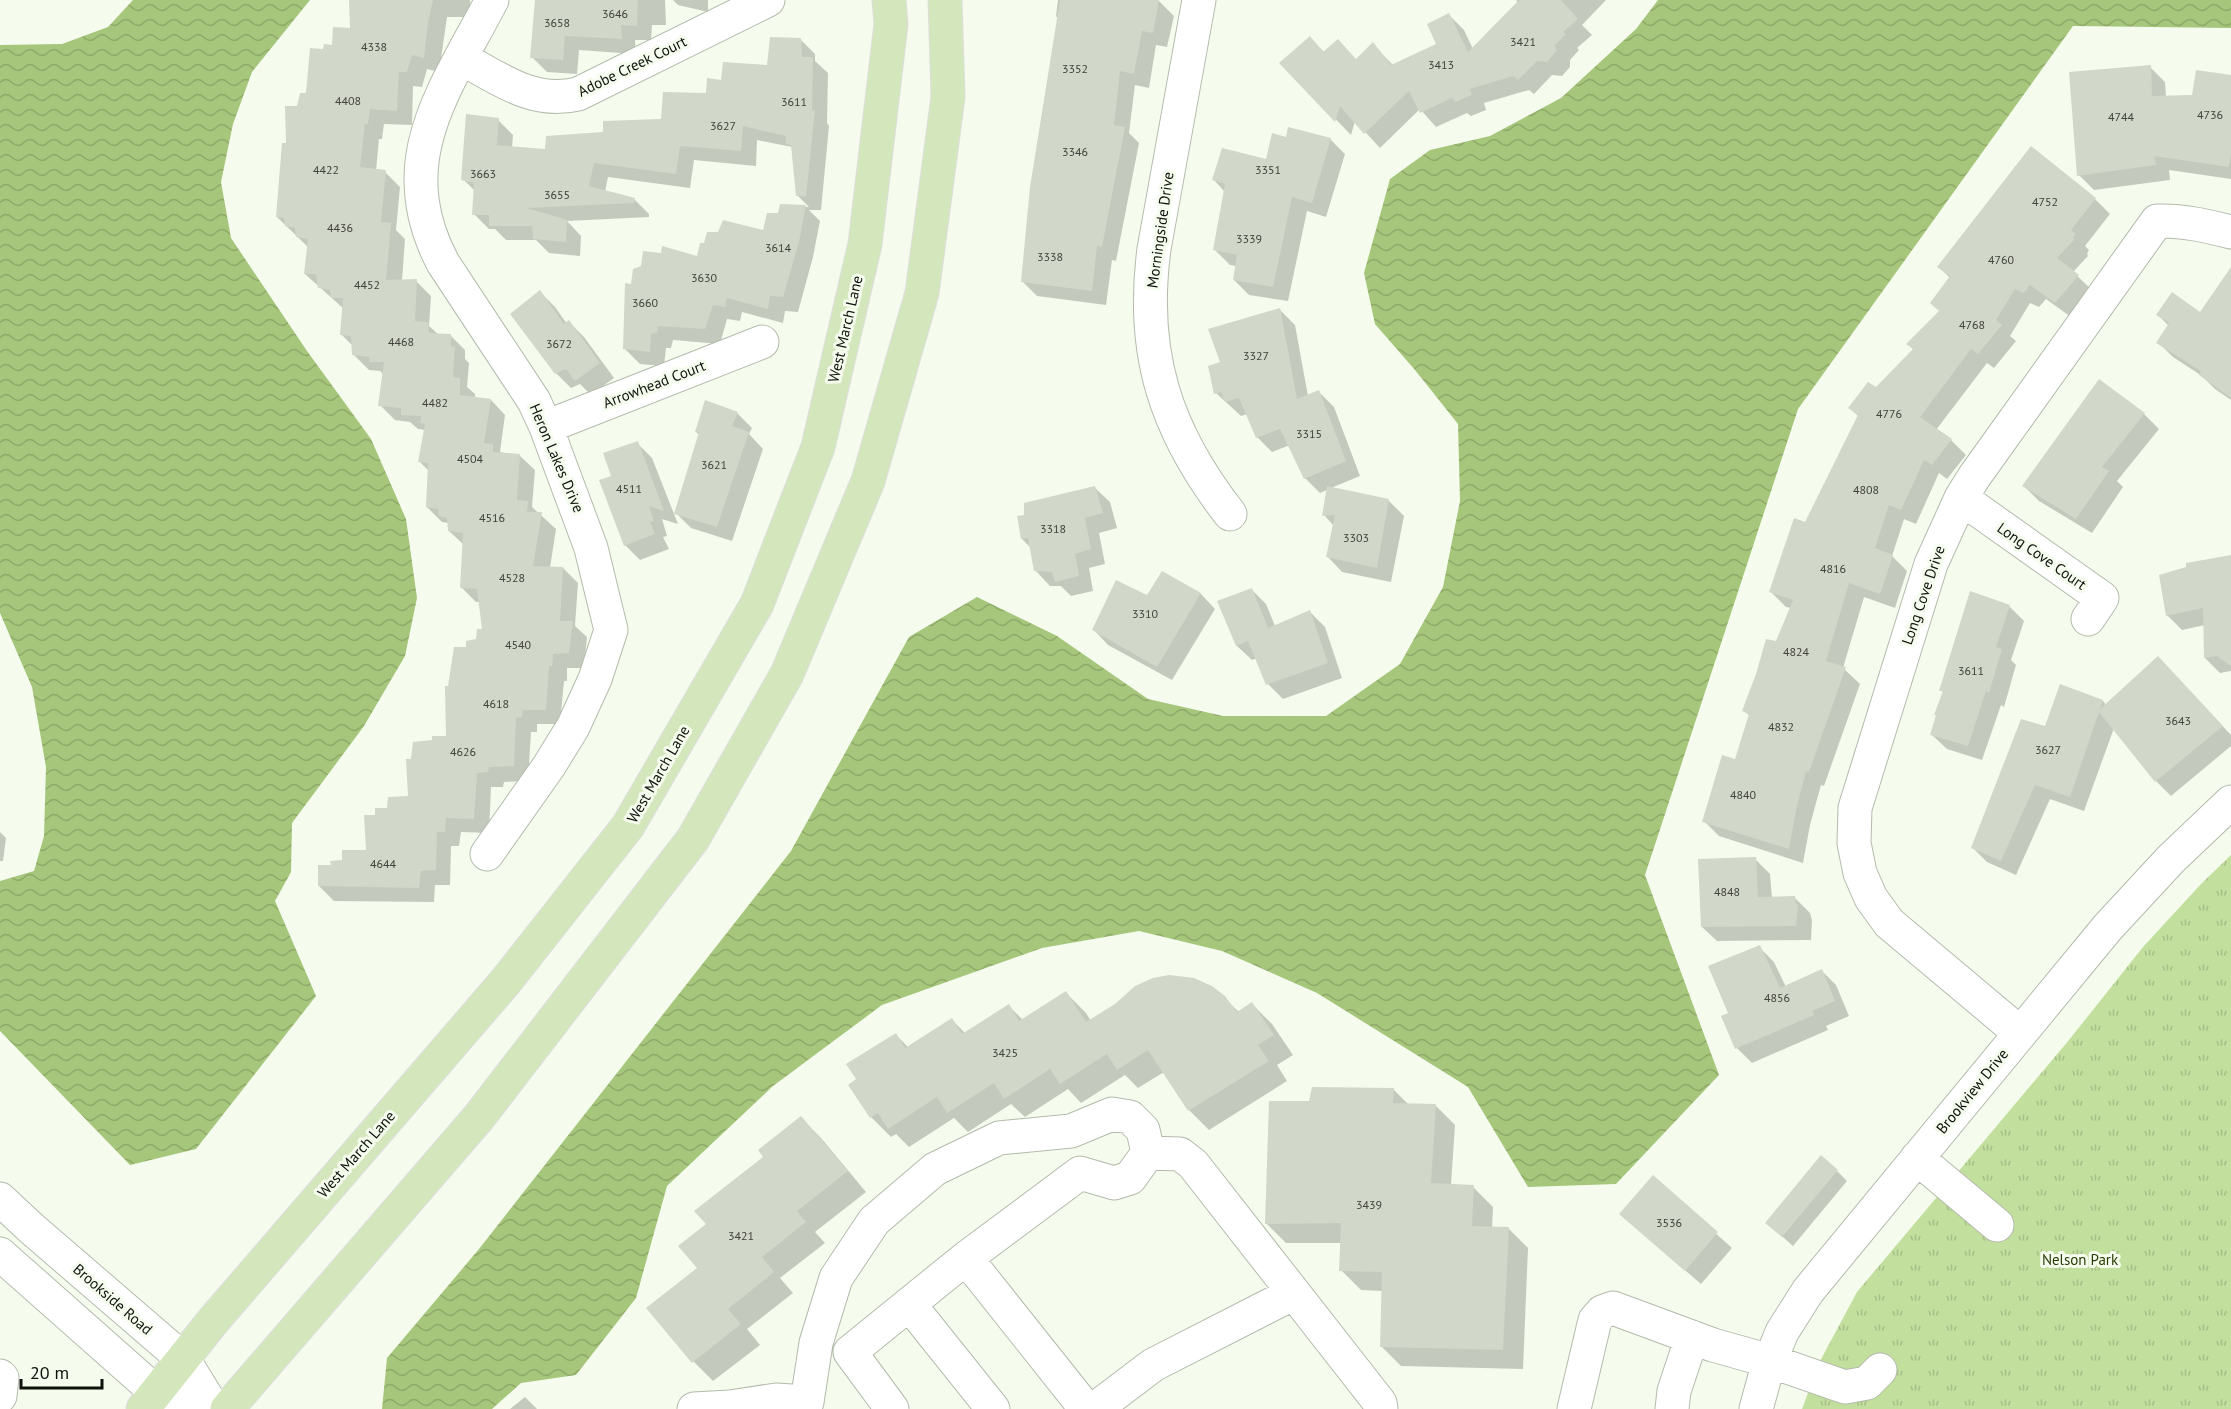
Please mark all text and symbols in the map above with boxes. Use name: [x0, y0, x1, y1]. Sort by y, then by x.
house number: 3646: [602, 6, 628, 21]
house number: 3658: [544, 15, 570, 30]
street label: Adobe Creek Court: [575, 31, 689, 101]
house number: 3421: [1510, 34, 1536, 49]
house number: 4338: [361, 39, 387, 54]
house number: 3413: [1428, 57, 1454, 72]
house number: 3352: [1062, 61, 1088, 76]
house number: 4408: [335, 93, 361, 108]
house number: 3611: [781, 94, 807, 109]
house number: 4736: [2197, 107, 2223, 122]
house number: 4744: [2108, 109, 2135, 124]
house number: 3627: [710, 118, 736, 133]
house number: 3346: [1062, 144, 1088, 159]
house number: 4422: [313, 162, 339, 177]
house number: 3351: [1255, 162, 1281, 177]
house number: 3663: [470, 166, 496, 181]
street label: Morningside Drive: [1142, 171, 1178, 289]
house number: 3655: [544, 187, 570, 202]
house number: 4752: [2032, 194, 2058, 209]
house number: 4436: [327, 220, 353, 235]
house number: 3339: [1236, 231, 1262, 246]
house number: 3614: [765, 240, 792, 255]
house number: 3338: [1037, 249, 1063, 264]
house number: 4760: [1988, 252, 2015, 267]
house number: 3630: [691, 270, 718, 285]
street label: West March Lane: [823, 274, 867, 384]
house number: 4452: [354, 277, 380, 292]
house number: 3660: [632, 295, 659, 310]
house number: 4768: [1959, 317, 1985, 332]
house number: 4468: [388, 334, 414, 349]
house number: 3672: [546, 336, 572, 351]
house number: 3327: [1243, 348, 1269, 363]
street label: Arrowhead Court: [600, 356, 708, 412]
house number: 4482: [422, 395, 448, 410]
street label: Heron Lakes Drive: [525, 401, 589, 515]
house number: 4776: [1876, 406, 1902, 421]
house number: 3315: [1296, 426, 1322, 441]
house number: 4504: [457, 451, 484, 466]
house number: 3621: [701, 457, 727, 472]
house number: 4511: [616, 481, 642, 496]
house number: 4808: [1853, 482, 1879, 497]
house number: 4516: [479, 510, 505, 525]
street label: Long Cove Court: [1994, 518, 2090, 594]
house number: 3318: [1040, 521, 1066, 536]
house number: 3303: [1343, 530, 1369, 545]
street label: Long Cove Drive: [1897, 543, 1949, 647]
house number: 4816: [1820, 561, 1846, 576]
house number: 4528: [499, 570, 525, 585]
house number: 3310: [1132, 606, 1159, 621]
house number: 4540: [505, 637, 532, 652]
house number: 4824: [1783, 644, 1810, 659]
house number: 3611: [1958, 663, 1984, 678]
house number: 4618: [483, 696, 509, 711]
house number: 3643: [2165, 713, 2191, 728]
house number: 4832: [1768, 719, 1794, 734]
street label: West March Lane: [623, 722, 693, 826]
house number: 3627: [2035, 742, 2061, 757]
house number: 4626: [450, 744, 476, 759]
house number: 4840: [1730, 787, 1757, 802]
house number: 4644: [370, 856, 397, 871]
house number: 4848: [1714, 884, 1740, 899]
house number: 4856: [1764, 990, 1790, 1005]
house number: 3425: [992, 1045, 1018, 1060]
street label: Brookview Drive: [1932, 1045, 2012, 1137]
street label: West March Lane: [313, 1107, 399, 1201]
house number: 3439: [1356, 1197, 1382, 1212]
house number: 3536: [1656, 1215, 1682, 1230]
house number: 3421: [728, 1228, 754, 1243]
park label: Nelson Park: [2042, 1250, 2119, 1269]
street label: Brookside Road: [69, 1259, 157, 1339]
scale bar: [21, 1352, 102, 1390]
text: 20 m: [30, 1361, 69, 1384]

